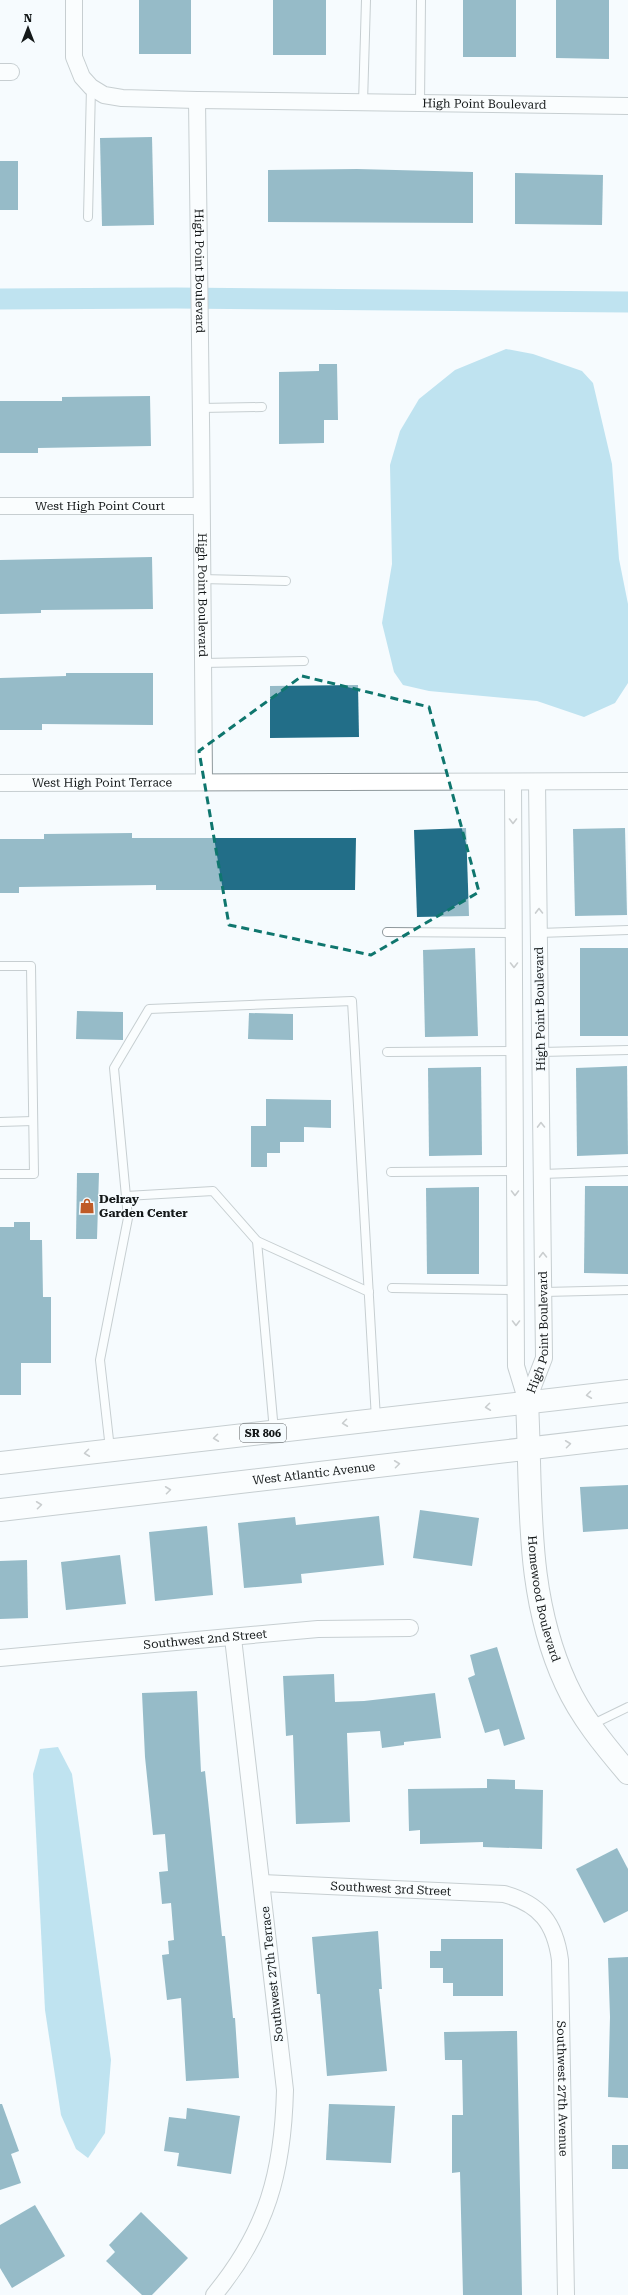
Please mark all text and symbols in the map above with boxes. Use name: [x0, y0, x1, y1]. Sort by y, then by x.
north arrow: [8, 8, 48, 48]
text: N: [24, 12, 33, 25]
street label: High Point Boulevard: [422, 96, 547, 112]
street label: High Point Boulevard: [192, 209, 207, 333]
street label: West High Point Court: [35, 499, 166, 513]
street label: High Point Boulevard: [195, 533, 210, 658]
street label: West High Point Terrace: [32, 775, 173, 790]
one-way arrow: [509, 818, 517, 824]
one-way arrow: [535, 908, 543, 914]
street label: High Point Boulevard: [532, 947, 548, 1071]
one-way arrow: [510, 962, 518, 968]
one-way arrow: [537, 1122, 546, 1128]
one-way arrow: [511, 1190, 519, 1196]
place label: Delray Garden Center: [99, 1192, 188, 1220]
shop icon: Delray Garden Center: [78, 1197, 96, 1215]
one-way arrow: [539, 1252, 547, 1258]
street label: High Point Boulevard: [524, 1271, 551, 1395]
one-way arrow: [512, 1320, 520, 1326]
one-way arrow: [586, 1390, 592, 1399]
one-way arrow: [485, 1402, 491, 1411]
one-way arrow: [342, 1418, 348, 1427]
road number: SR 806: [240, 1424, 286, 1442]
one-way arrow: [213, 1433, 219, 1442]
one-way arrow: [565, 1440, 571, 1449]
one-way arrow: [84, 1448, 90, 1457]
street label: West Atlantic Avenue: [252, 1459, 376, 1488]
one-way arrow: [394, 1460, 400, 1469]
one-way arrow: [165, 1486, 171, 1495]
one-way arrow: [36, 1501, 42, 1510]
street label: Homewood Boulevard: [525, 1535, 563, 1664]
street label: Southwest 2nd Street: [143, 1627, 268, 1652]
street label: Southwest 3rd Street: [330, 1879, 452, 1899]
street label: Southwest 27th Terrace: [258, 1905, 286, 2042]
street label: Southwest 27th Avenue: [554, 2020, 571, 2157]

